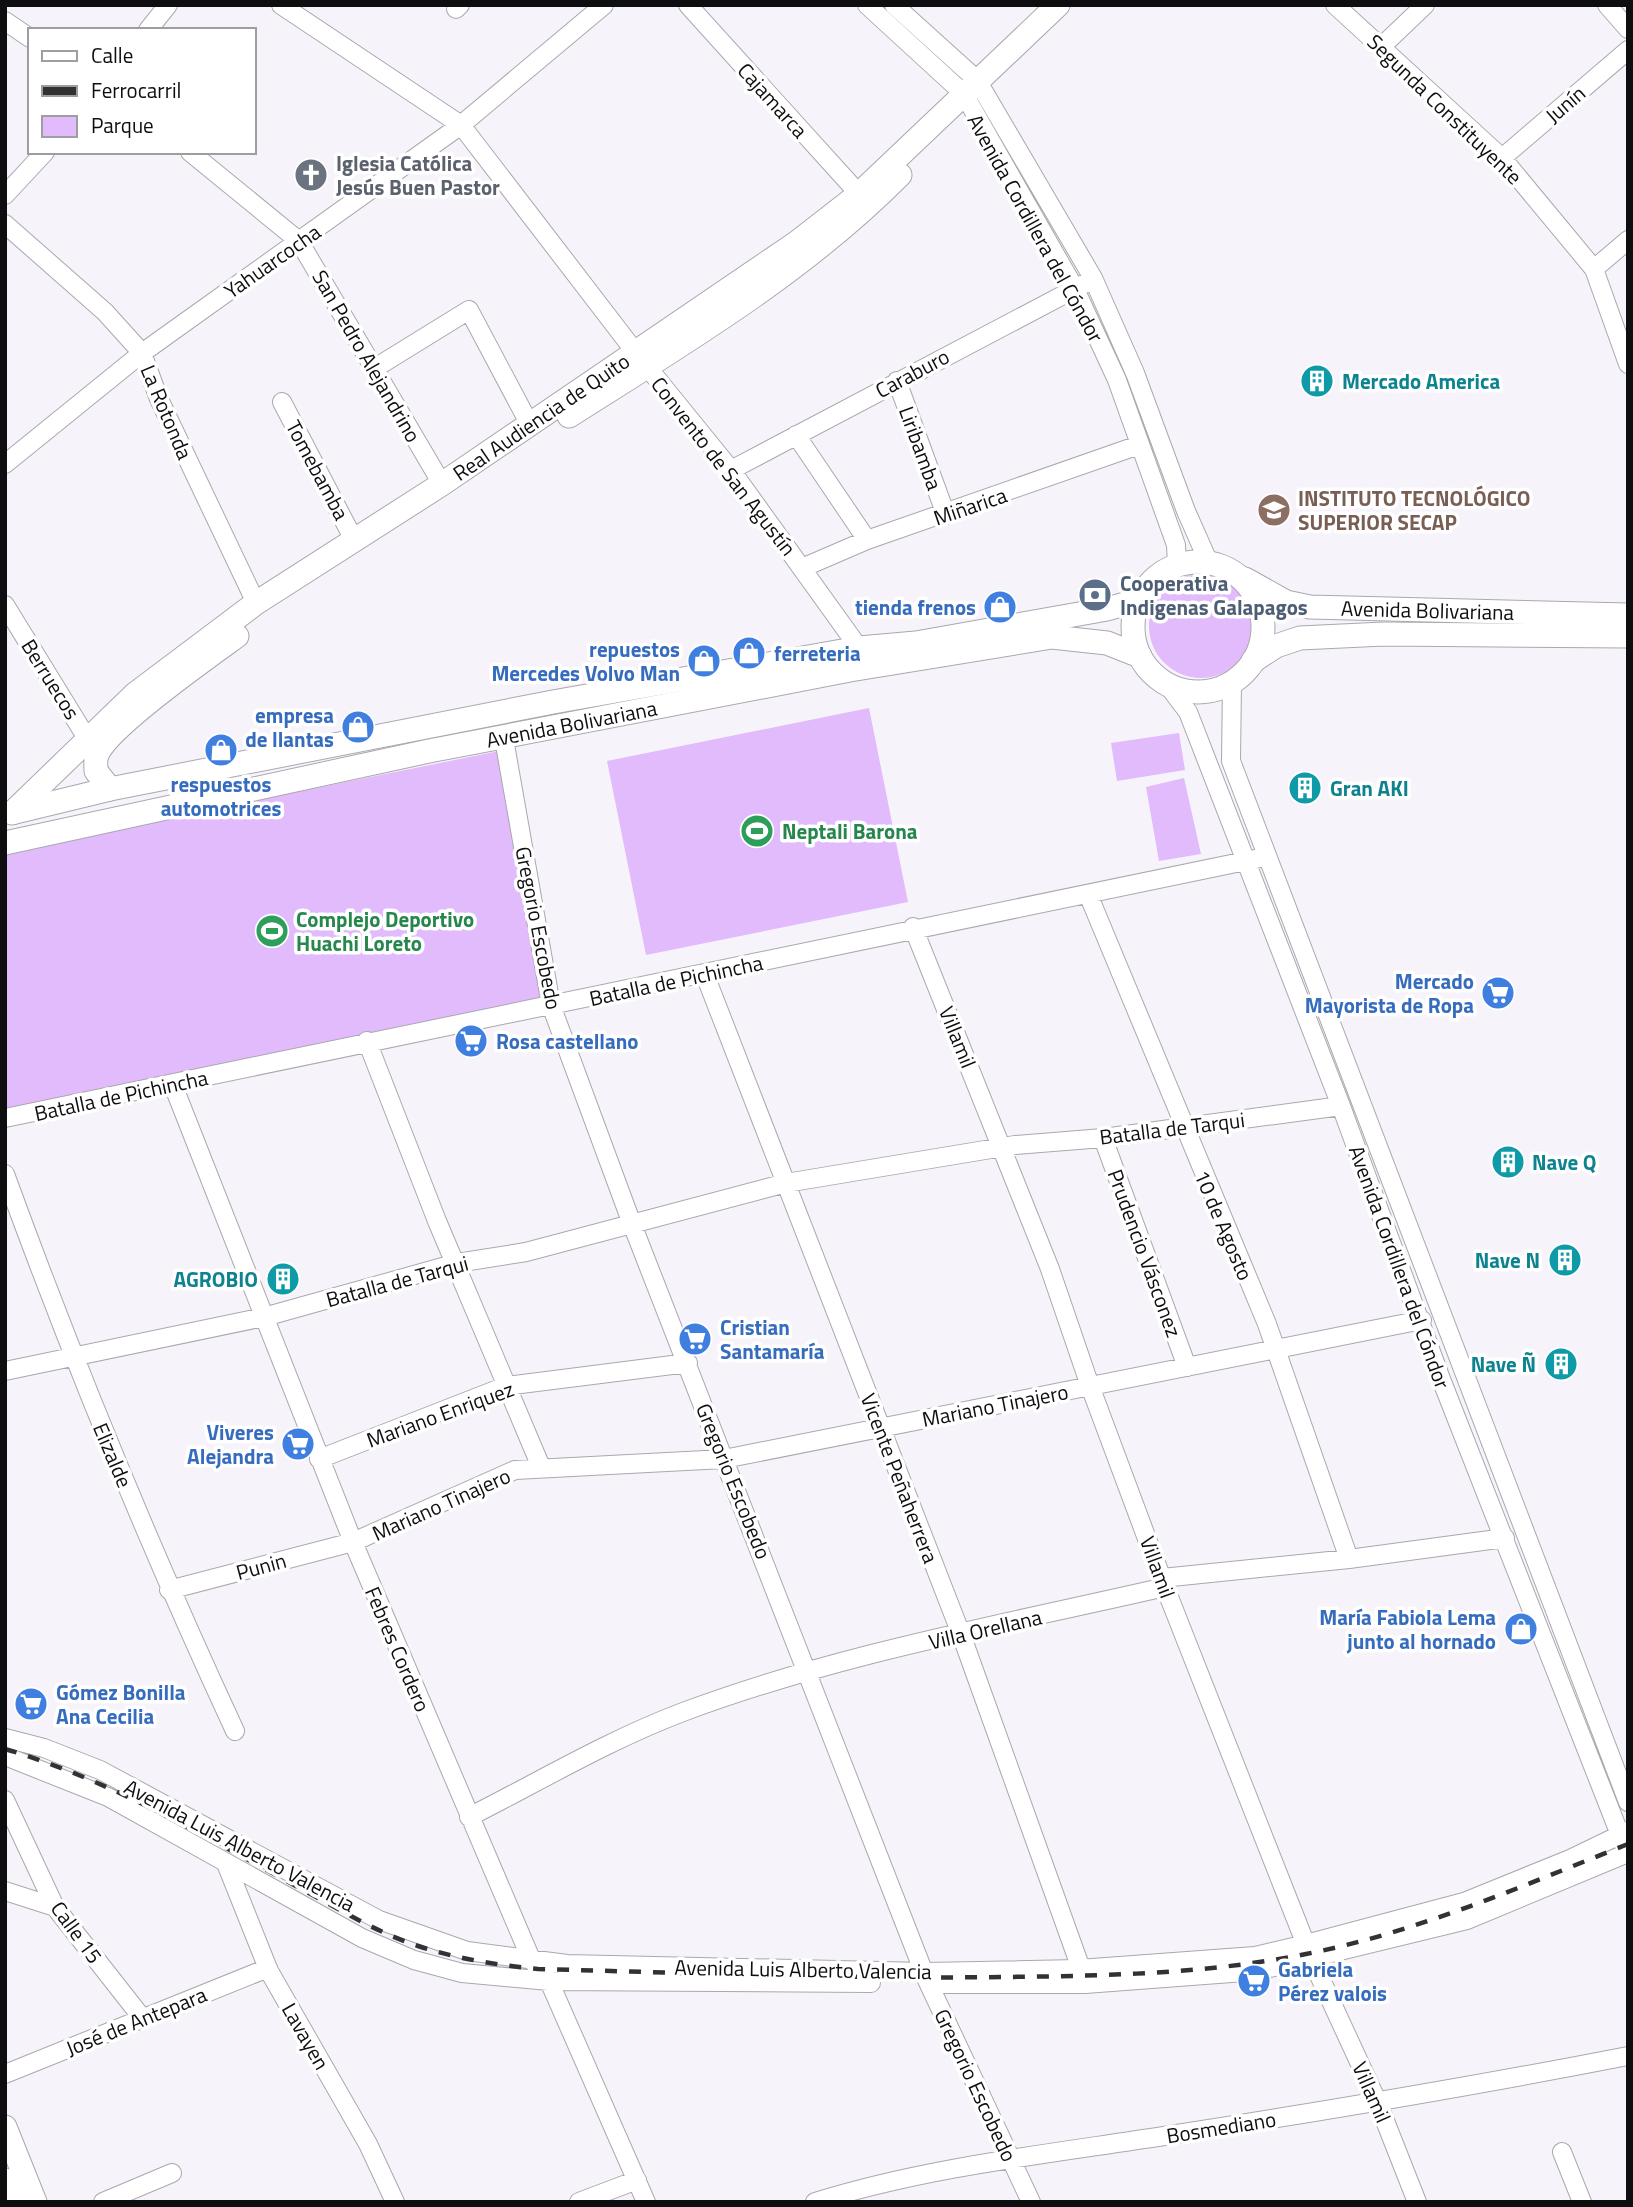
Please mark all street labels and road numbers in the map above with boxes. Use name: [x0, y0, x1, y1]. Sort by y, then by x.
street label: Segunda Constituyente: [1360, 26, 1530, 192]
street label: Cajamarca: [730, 55, 816, 145]
street label: Junín: [1538, 77, 1592, 131]
street label: Avenida Cordillera del Cóndor: [960, 108, 1112, 348]
street label: Yahuarcocha: [217, 216, 327, 306]
street label: San Pedro Alejandrino: [305, 264, 429, 448]
street label: Caraburo: [869, 340, 955, 406]
street label: Real Audiencia de Quito: [446, 345, 636, 488]
street label: La Rotonda: [133, 360, 202, 465]
street label: Convento de San Agustín: [644, 370, 804, 562]
street label: Liribamba: [891, 402, 951, 495]
street label: Tomebamba: [278, 414, 358, 526]
street label: Miñarica: [929, 478, 1011, 533]
street label: Avenida Bolivariana: [1341, 592, 1515, 628]
street label: Berruecos: [14, 632, 88, 726]
street label: Avenida Bolivariana: [484, 691, 660, 756]
street label: Gregorio Escobedo: [508, 844, 570, 1012]
street label: Batalla de Pichincha: [586, 946, 766, 1014]
street label: Villamil: [931, 1001, 985, 1073]
street label: Batalla de Pichincha: [31, 1061, 211, 1129]
street label: Batalla de Tarqui: [1098, 1103, 1246, 1153]
street label: Avenida Cordillera del Cóndor: [1341, 1141, 1459, 1393]
street label: Prudencio Vásconez: [1100, 1164, 1190, 1342]
street label: 10 de Agosto: [1186, 1165, 1262, 1285]
street label: Batalla de Tarqui: [322, 1247, 472, 1315]
street label: Mariano Enriquez: [362, 1373, 518, 1455]
street label: Mariano Tinajero: [919, 1375, 1071, 1435]
street label: Vicente Peñaherrera: [853, 1388, 947, 1568]
street label: Gregorio Escobedo: [688, 1398, 780, 1564]
street label: Elizalde: [85, 1418, 141, 1492]
street label: Mariano Tinajero: [367, 1459, 515, 1549]
street label: Villamil: [1132, 1531, 1184, 1603]
street label: Punin: [232, 1544, 290, 1588]
street label: Febres Cordero: [357, 1581, 439, 1717]
street label: Villa Orellana: [925, 1600, 1045, 1658]
street label: Avenida Luis Alberto Valencia: [119, 1770, 362, 1920]
street label: Calle 15: [43, 1894, 111, 1970]
street label: Avenida Luis Alberto Valencia: [674, 1951, 932, 1987]
street label: José de Antepara: [61, 1978, 212, 2064]
street label: Lavayen: [274, 1997, 338, 2075]
street label: Gregorio Escobedo: [927, 2003, 1025, 2167]
street label: Villamil: [1344, 2056, 1400, 2128]
street label: Bosmediano: [1164, 2103, 1278, 2151]

